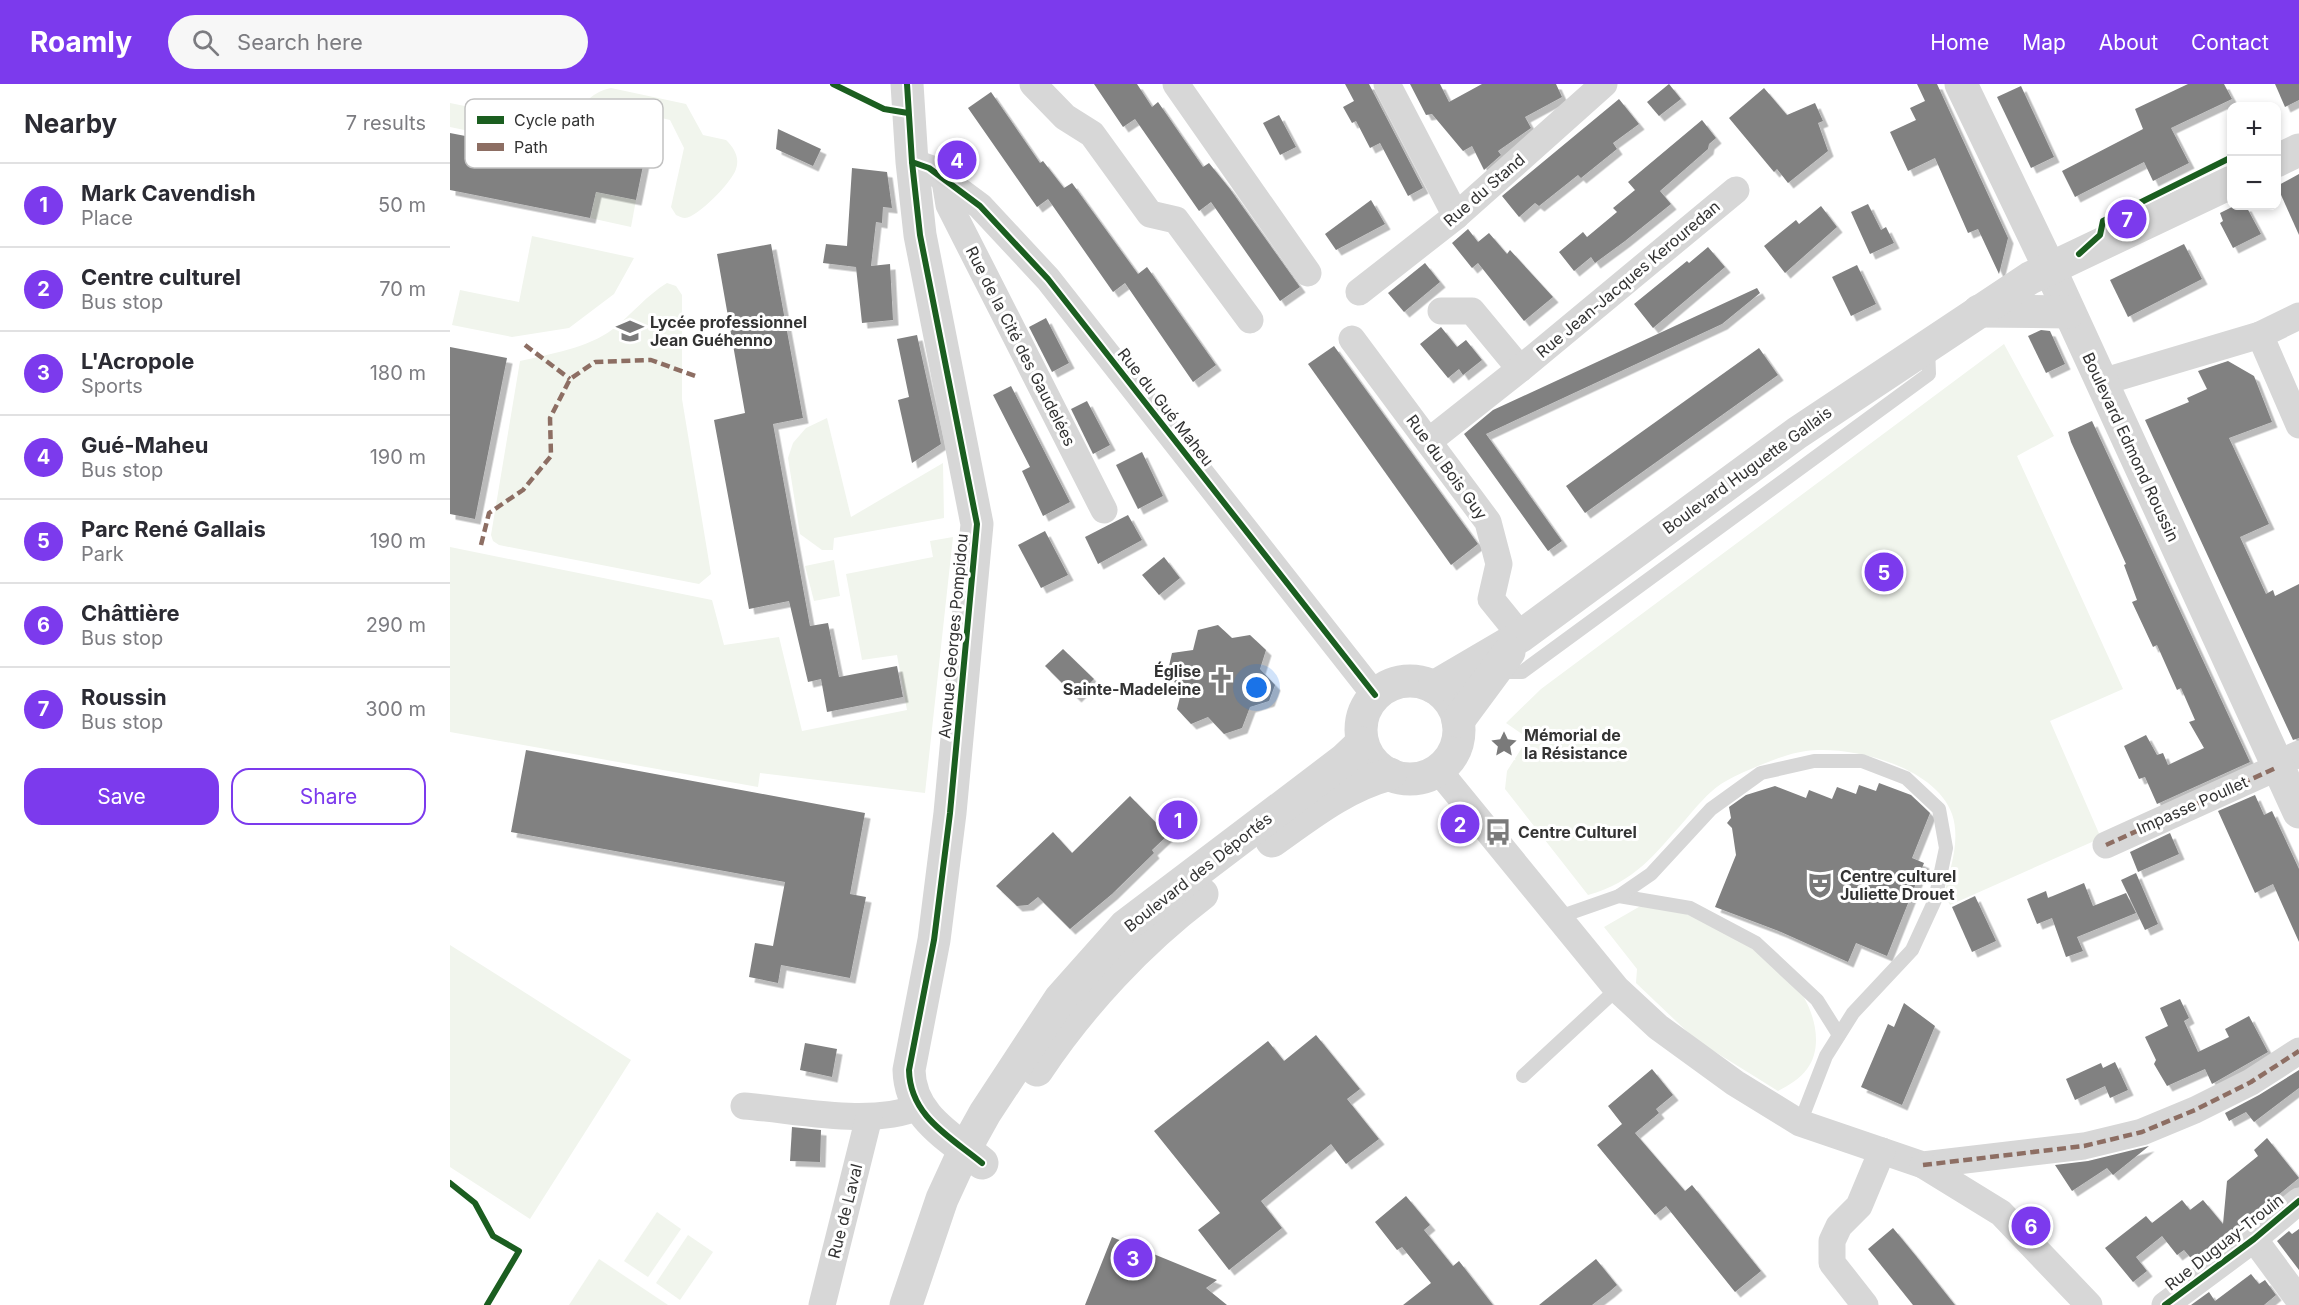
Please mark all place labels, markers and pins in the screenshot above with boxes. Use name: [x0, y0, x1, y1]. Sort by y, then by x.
pin: 4: [938, 138, 976, 182]
pin: 7: [2108, 196, 2146, 242]
place label: Lycée professionnel Jean Guéhenno: [650, 312, 807, 350]
school or university icon: Lycée professionnel Jean Guéhenno: [615, 316, 645, 346]
pin: 5: [1864, 550, 1904, 594]
place label: Église Sainte-Madeleine: [1063, 661, 1201, 699]
church icon: Église Sainte-Madeleine: [1206, 665, 1236, 695]
place label: Mémorial de la Résistance: [1524, 725, 1628, 763]
place icon: Mémorial de la Résistance: [1489, 729, 1519, 759]
pin: 1: [1158, 798, 1198, 842]
pin: 2: [1440, 802, 1480, 846]
bus stop icon: Centre Culturel: [1483, 817, 1513, 847]
place label: Centre Culturel: [1518, 822, 1637, 842]
place label: Centre culturel Juliette Drouet: [1840, 866, 1956, 904]
theatre icon: Centre culturel Juliette Drouet: [1805, 870, 1835, 900]
pin: 6: [2012, 1204, 2050, 1248]
pin: 3: [1114, 1236, 1152, 1280]

